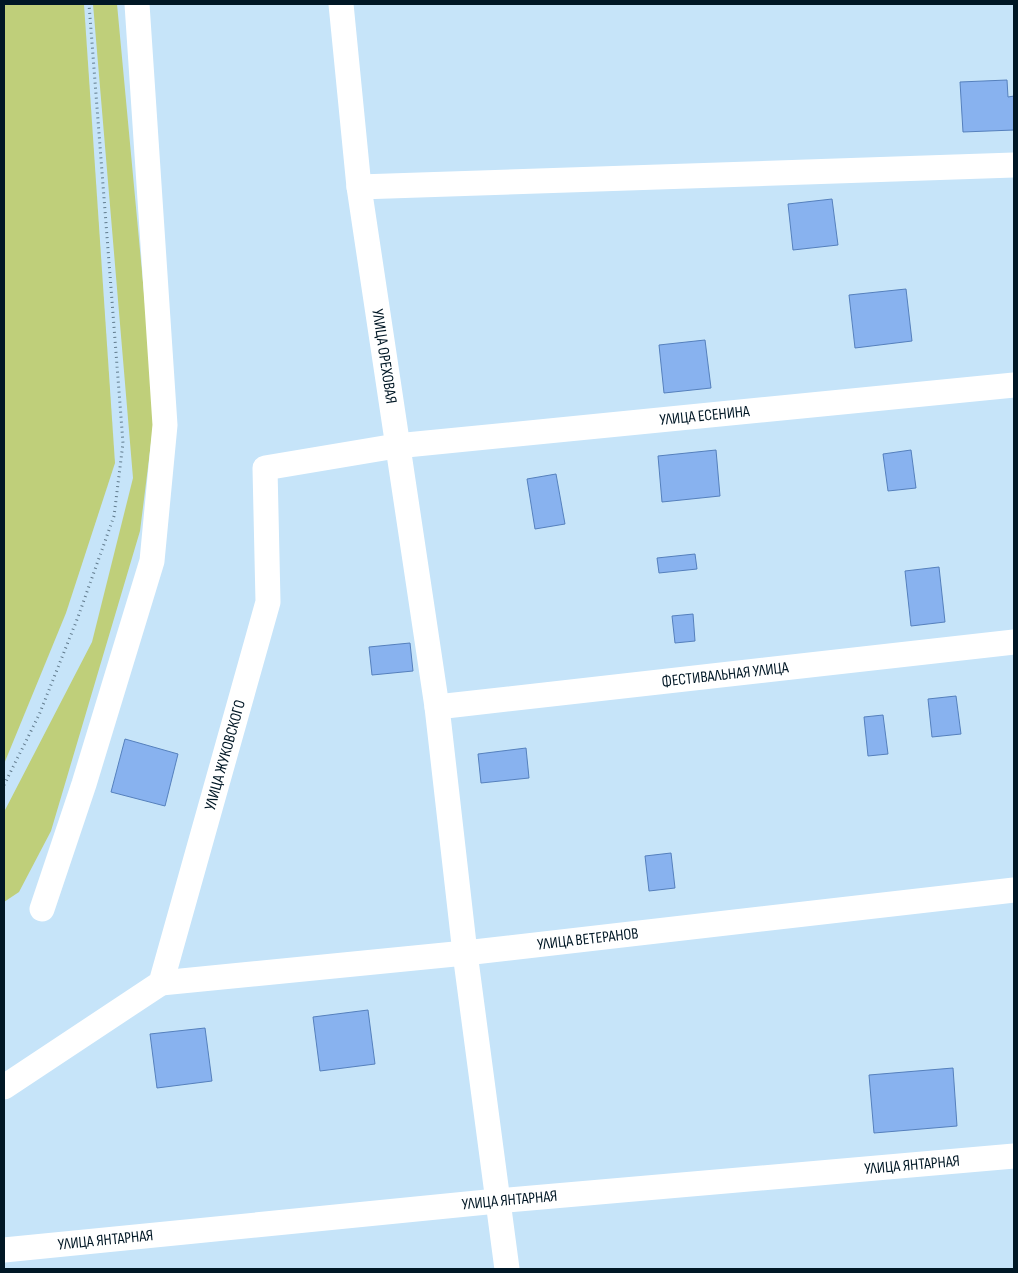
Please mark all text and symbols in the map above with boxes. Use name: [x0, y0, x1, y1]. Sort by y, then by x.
street label: УЛИЦА ОРЕХОВАЯ: [368, 308, 401, 405]
street label: УЛИЦА ЕСЕНИНА: [659, 402, 751, 429]
street label: ФЕСТИВАЛЬНАЯ УЛИЦА: [661, 658, 790, 691]
street label: УЛИЦА ЖУКОВСКОГО: [200, 698, 250, 812]
street label: УЛИЦА ВЕТЕРАНОВ: [536, 924, 639, 954]
street label: УЛИЦА ЯНТАРНАЯ: [863, 1151, 961, 1179]
street label: УЛИЦА ЯНТАРНАЯ: [461, 1186, 558, 1214]
street label: УЛИЦА ЯНТАРНАЯ: [57, 1226, 154, 1254]

